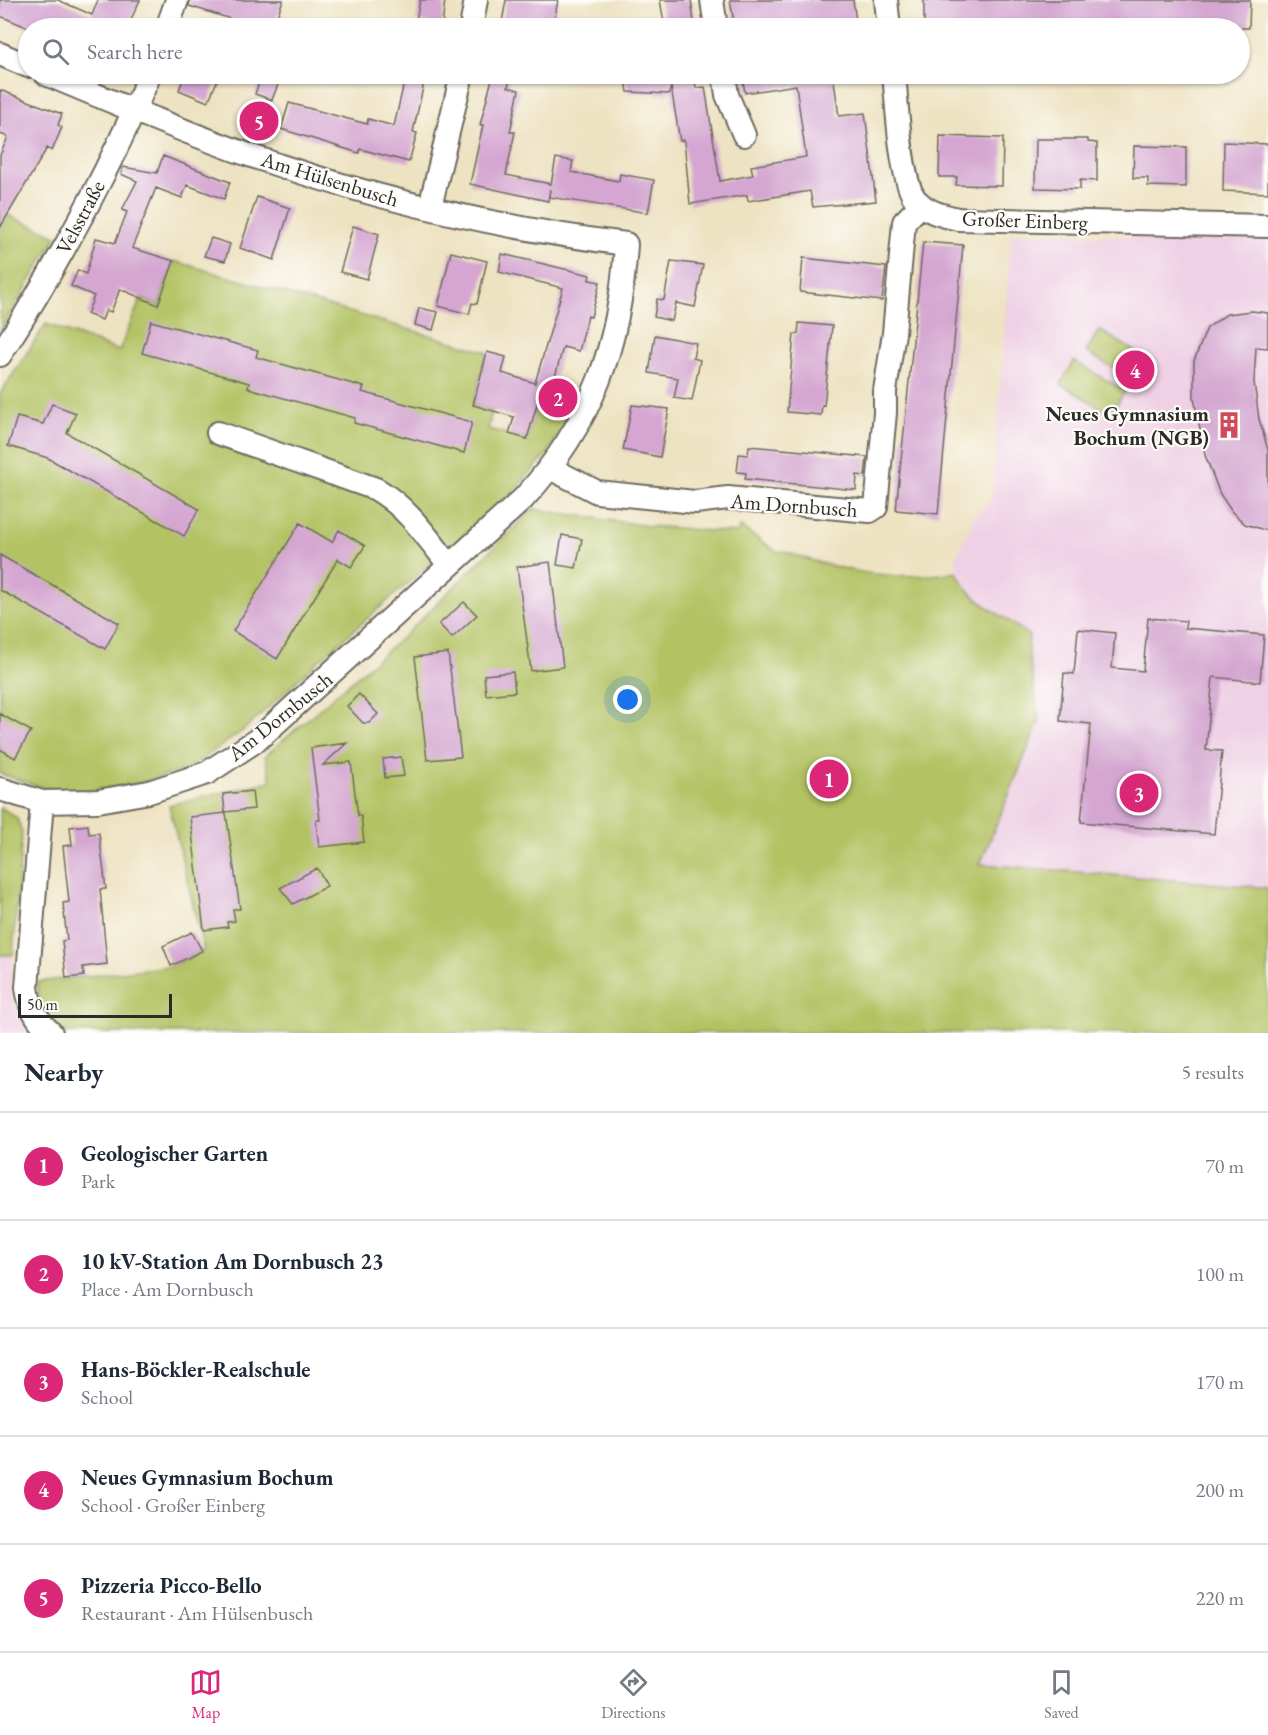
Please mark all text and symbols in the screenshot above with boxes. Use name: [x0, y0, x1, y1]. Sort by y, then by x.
search box: [18, 18, 1250, 84]
icon: search: [39, 35, 72, 68]
text: Search here: [87, 37, 182, 66]
pin: 5: [240, 98, 278, 144]
street label: Am Hülsenbusch: [257, 145, 402, 213]
street label: Velsstraße: [49, 176, 111, 258]
street label: Großer Einberg: [962, 204, 1089, 236]
pin: 4: [1116, 348, 1154, 392]
pin: 2: [538, 376, 578, 420]
place label: Neues Gymnasium Bochum (NGB): [1045, 400, 1209, 451]
building icon: Neues Gymnasium Bochum (NGB): [1214, 410, 1244, 440]
street label: Am Dornbusch: [728, 487, 859, 523]
street label: Am Dornbusch: [221, 665, 338, 767]
your location: [613, 685, 642, 714]
pin: 1: [810, 756, 848, 802]
pin: 3: [1120, 770, 1158, 816]
scale bar: [18, 991, 172, 1019]
text: 50 m: [27, 994, 58, 1015]
text: Nearby: [24, 1055, 104, 1089]
text: 5 results: [1181, 1059, 1244, 1085]
text: Geologischer Garten: [81, 1139, 268, 1168]
text: 1: [38, 1153, 49, 1179]
text: 70 m: [1205, 1153, 1244, 1179]
text: Park: [81, 1168, 115, 1194]
text: 10 kV-Station Am Dornbusch 23: [81, 1247, 384, 1276]
text: 2: [38, 1261, 49, 1287]
text: 100 m: [1196, 1261, 1244, 1287]
text: Place · Am Dornbusch: [81, 1276, 254, 1302]
text: Hans-Böckler-Realschule: [81, 1355, 311, 1384]
text: 3: [38, 1369, 49, 1395]
text: 170 m: [1196, 1369, 1244, 1395]
text: School: [81, 1384, 133, 1410]
text: Neues Gymnasium Bochum: [81, 1463, 333, 1492]
text: 4: [38, 1477, 49, 1503]
text: 200 m: [1196, 1477, 1244, 1503]
text: School · Großer Einberg: [81, 1492, 265, 1518]
text: Pizzeria Picco-Bello: [81, 1571, 262, 1600]
text: 5: [38, 1585, 49, 1611]
text: 220 m: [1196, 1585, 1244, 1611]
text: Restaurant · Am Hülsenbusch: [81, 1600, 313, 1626]
tab: Map: [189, 1666, 222, 1723]
tab: Directions: [601, 1666, 666, 1723]
tab: Saved: [1044, 1666, 1079, 1723]

